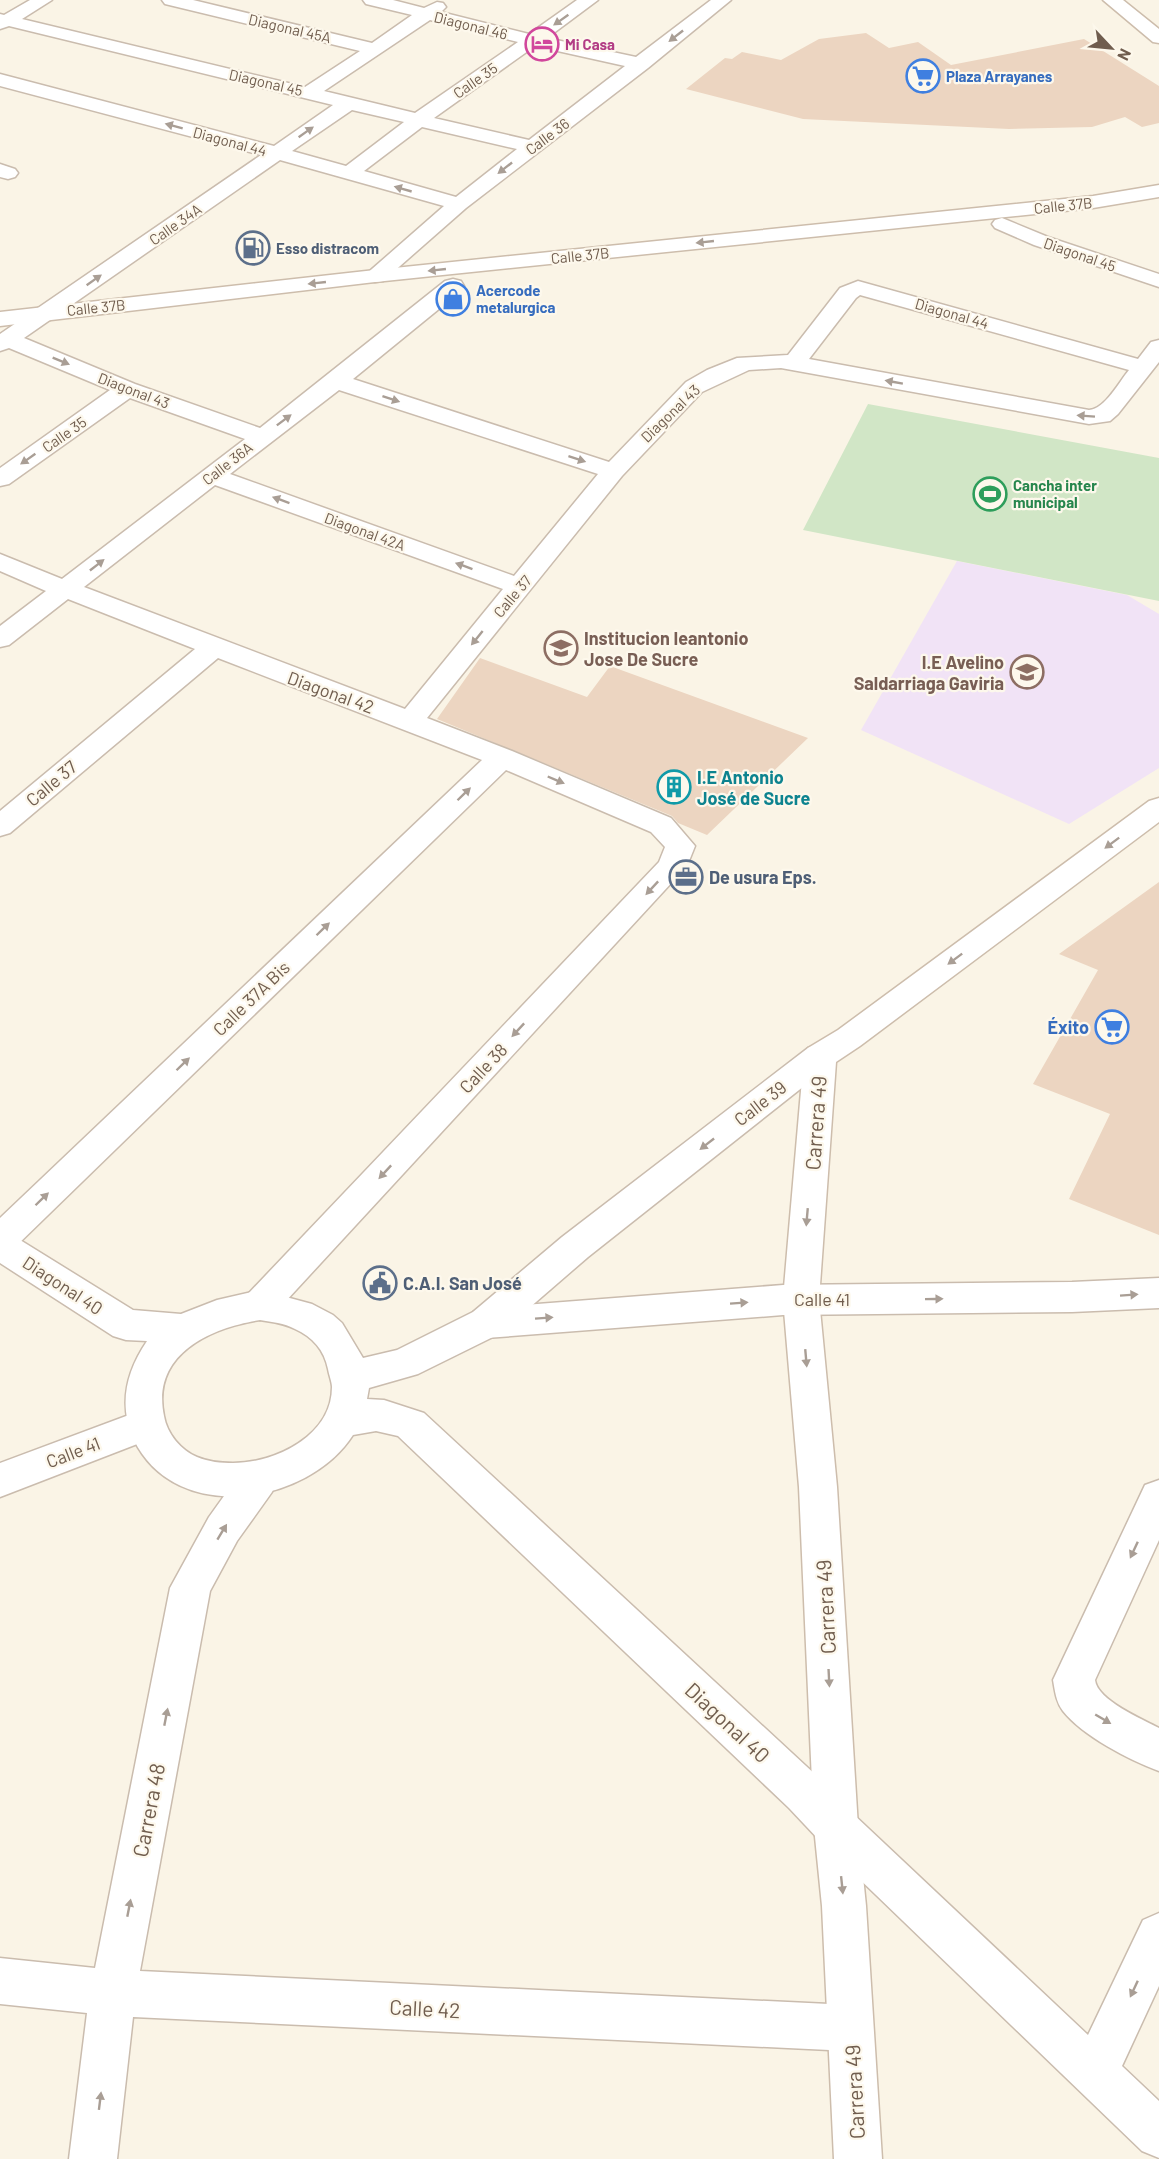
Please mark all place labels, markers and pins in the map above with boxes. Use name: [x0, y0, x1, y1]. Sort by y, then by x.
hotel icon: Mi Casa: [524, 26, 560, 62]
place label: Mi Casa: [565, 35, 615, 53]
supermarket icon: Plaza Arrayanes: [905, 58, 941, 94]
place label: Plaza Arrayanes: [946, 67, 1053, 85]
fuel station icon: Esso distracom: [235, 230, 271, 266]
place label: Esso distracom: [276, 239, 379, 257]
shop icon: Acercode metalurgica: [435, 281, 471, 317]
place label: Acercode metalurgica: [476, 281, 556, 316]
sports icon: Cancha inter municipal: [972, 476, 1008, 512]
place label: Cancha inter municipal: [1013, 476, 1097, 511]
place label: Institucion Ieantonio Jose De Sucre: [584, 627, 748, 670]
school or university icon: Institucion Ieantonio Jose De Sucre: [543, 630, 579, 666]
place label: I.E Avelino Saldarriaga Gaviria: [854, 651, 1004, 694]
school or university icon: I.E Avelino Saldarriaga Gaviria: [1009, 654, 1045, 690]
place label: I.E Antonio José de Sucre: [697, 766, 810, 809]
building icon: I.E Antonio José de Sucre: [656, 769, 692, 805]
office icon: De usura Eps.: [668, 859, 704, 895]
place label: De usura Eps.: [709, 866, 817, 888]
supermarket icon: Éxito: [1094, 1009, 1130, 1045]
place label: Éxito: [1047, 1016, 1089, 1038]
public building icon: C.A.I. San José: [362, 1265, 398, 1301]
place label: C.A.I. San José: [403, 1272, 522, 1294]

